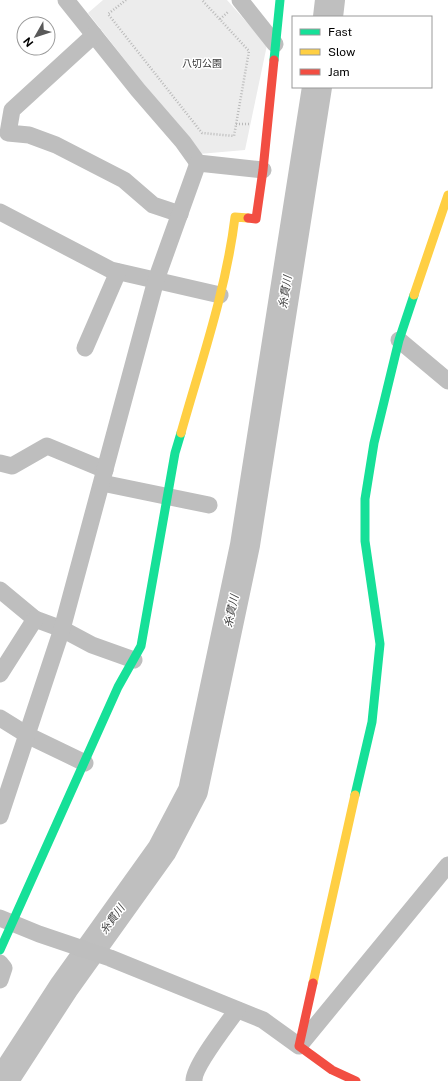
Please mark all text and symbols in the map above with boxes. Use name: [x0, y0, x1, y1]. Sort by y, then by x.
north arrow: [16, 16, 56, 56]
legend: [292, 16, 432, 88]
text: Fast: [328, 25, 353, 39]
text: N: [21, 35, 36, 49]
text: Slow: [328, 45, 356, 59]
park label: 八切公園: [182, 57, 222, 69]
text: Jam: [328, 65, 350, 79]
water label: 糸貫川: [276, 274, 294, 309]
water label: 糸貫川: [222, 593, 241, 628]
water label: 糸貫川: [97, 901, 127, 936]

